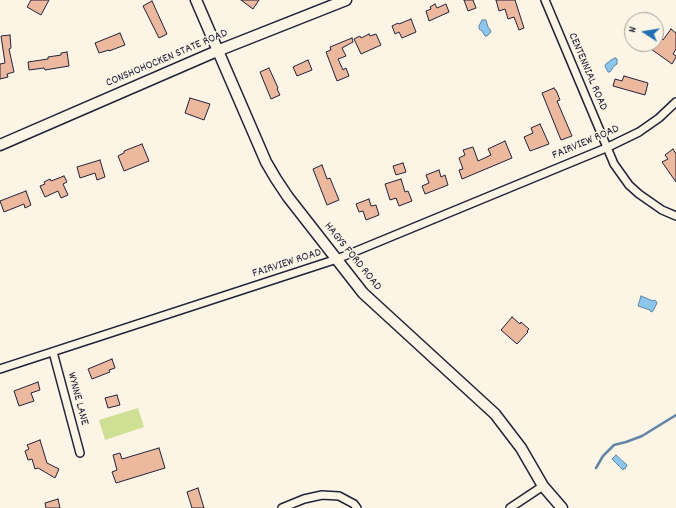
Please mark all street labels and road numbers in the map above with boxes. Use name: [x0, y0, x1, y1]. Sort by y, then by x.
street label: CONSHOHOCKEN STATE ROAD: [104, 27, 230, 91]
street label: CENTENNIAL ROAD: [564, 31, 610, 113]
street label: FAIRVIEW ROAD: [550, 122, 622, 164]
street label: HAGYS FORD ROAD: [320, 220, 384, 294]
street label: FAIRVIEW ROAD: [251, 246, 323, 282]
street label: WYNNE LANE: [63, 371, 91, 427]

